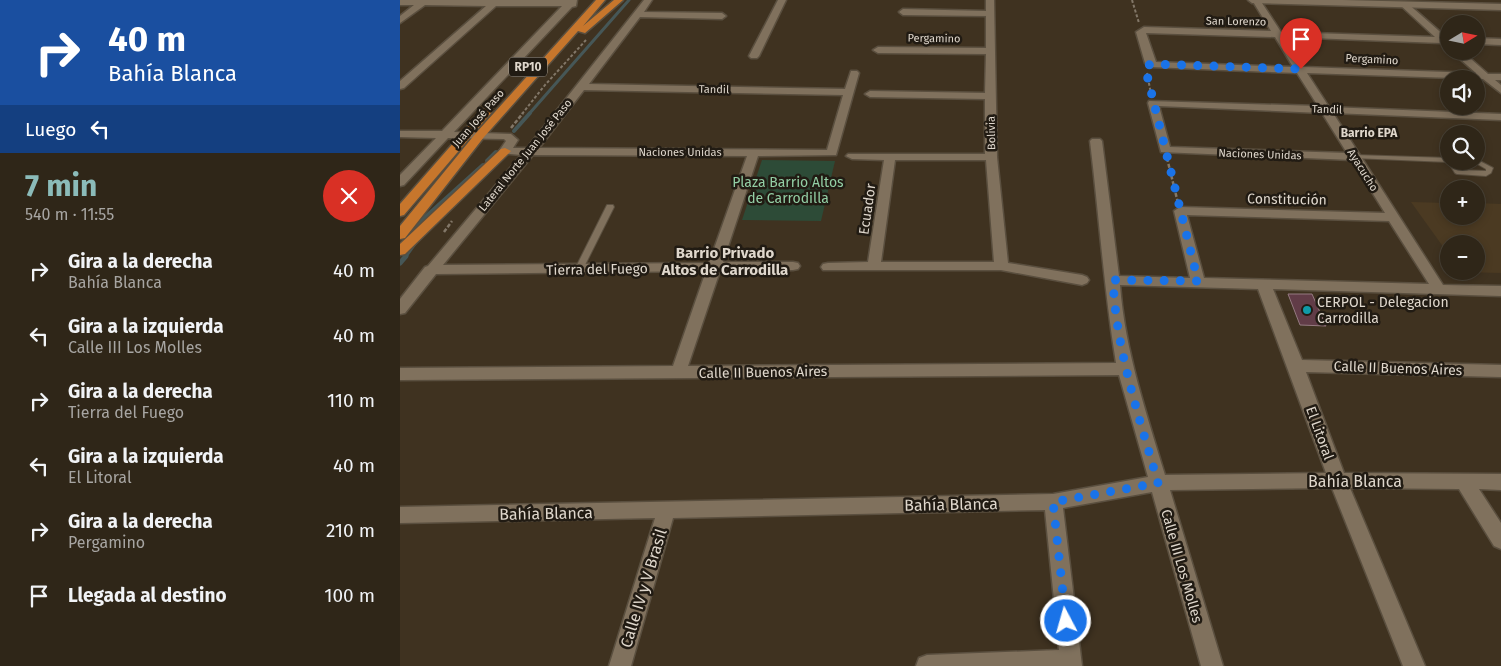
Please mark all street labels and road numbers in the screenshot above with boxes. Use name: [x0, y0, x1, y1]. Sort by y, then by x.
street label: San Lorenzo: [1206, 14, 1266, 29]
street label: Pergamino: [907, 32, 961, 45]
street label: Pergamino: [1345, 52, 1399, 67]
road number: RP10: [509, 58, 547, 76]
street label: Tandil: [699, 83, 729, 96]
street label: Juan José Paso: [450, 87, 507, 150]
street label: Lateral Norte Juan José Paso: [476, 97, 575, 214]
street label: Tandil: [1312, 102, 1342, 117]
street label: Bolivia: [985, 116, 998, 150]
street label: Naciones Unidas: [638, 146, 722, 159]
street label: Naciones Unidas: [1218, 147, 1302, 162]
street label: Ayacucho: [1345, 147, 1381, 194]
street label: Ecuador: [855, 182, 880, 236]
street label: Constitución: [1247, 190, 1327, 209]
street label: Tierra del Fuego: [546, 260, 648, 279]
street label: Calle II Buenos Aires: [1333, 358, 1463, 379]
street label: Calle II Buenos Aires: [699, 363, 828, 382]
street label: El Litoral: [1302, 404, 1337, 462]
street label: Bahía Blanca: [1308, 472, 1402, 491]
street label: Bahía Blanca: [904, 494, 998, 515]
street label: Bahía Blanca: [499, 503, 593, 524]
street label: Calle III Los Molles: [1157, 507, 1206, 625]
street label: Calle IV y V Brasil: [616, 526, 671, 650]

